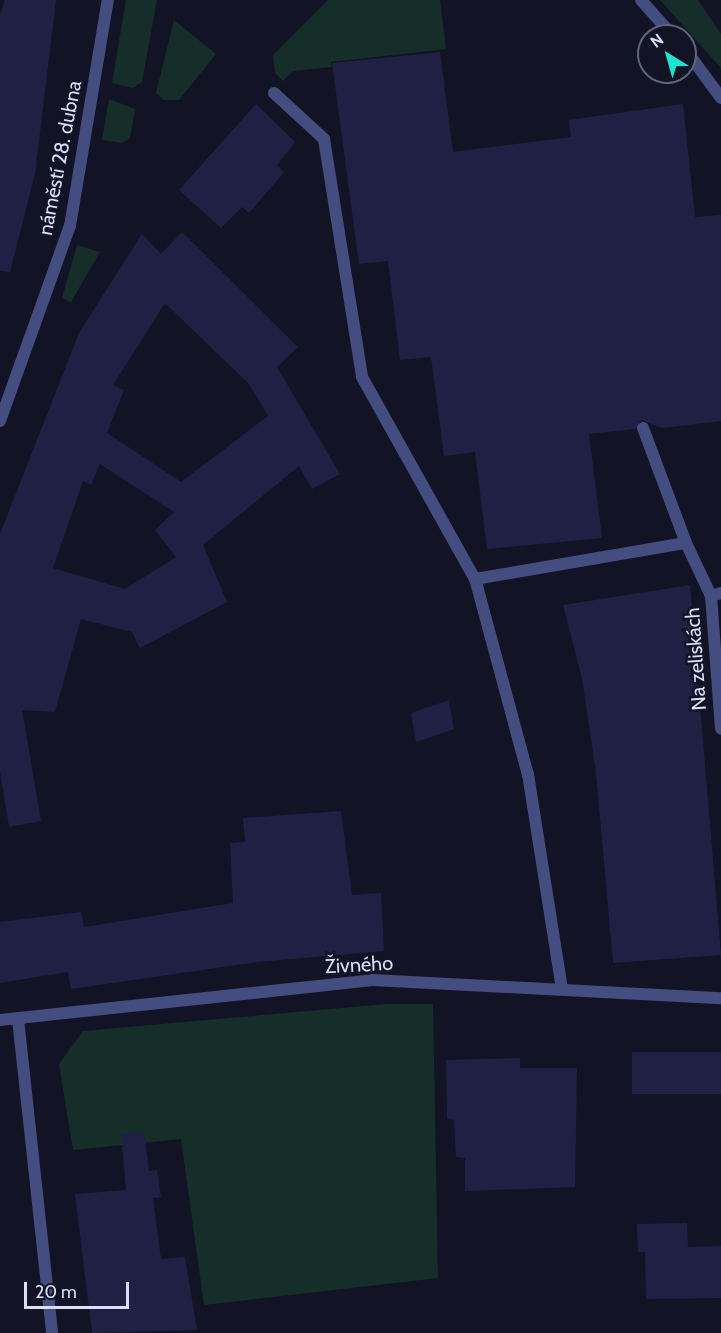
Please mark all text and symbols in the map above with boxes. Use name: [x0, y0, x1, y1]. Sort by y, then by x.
north arrow: [637, 24, 697, 84]
text: N: [647, 30, 667, 52]
street label: náměstí 28. dubna: [33, 79, 87, 237]
street label: Na zeliskách: [680, 607, 712, 711]
street label: Živného: [324, 951, 394, 979]
scale bar: [27, 1270, 132, 1308]
text: 20 m: [35, 1281, 77, 1303]

